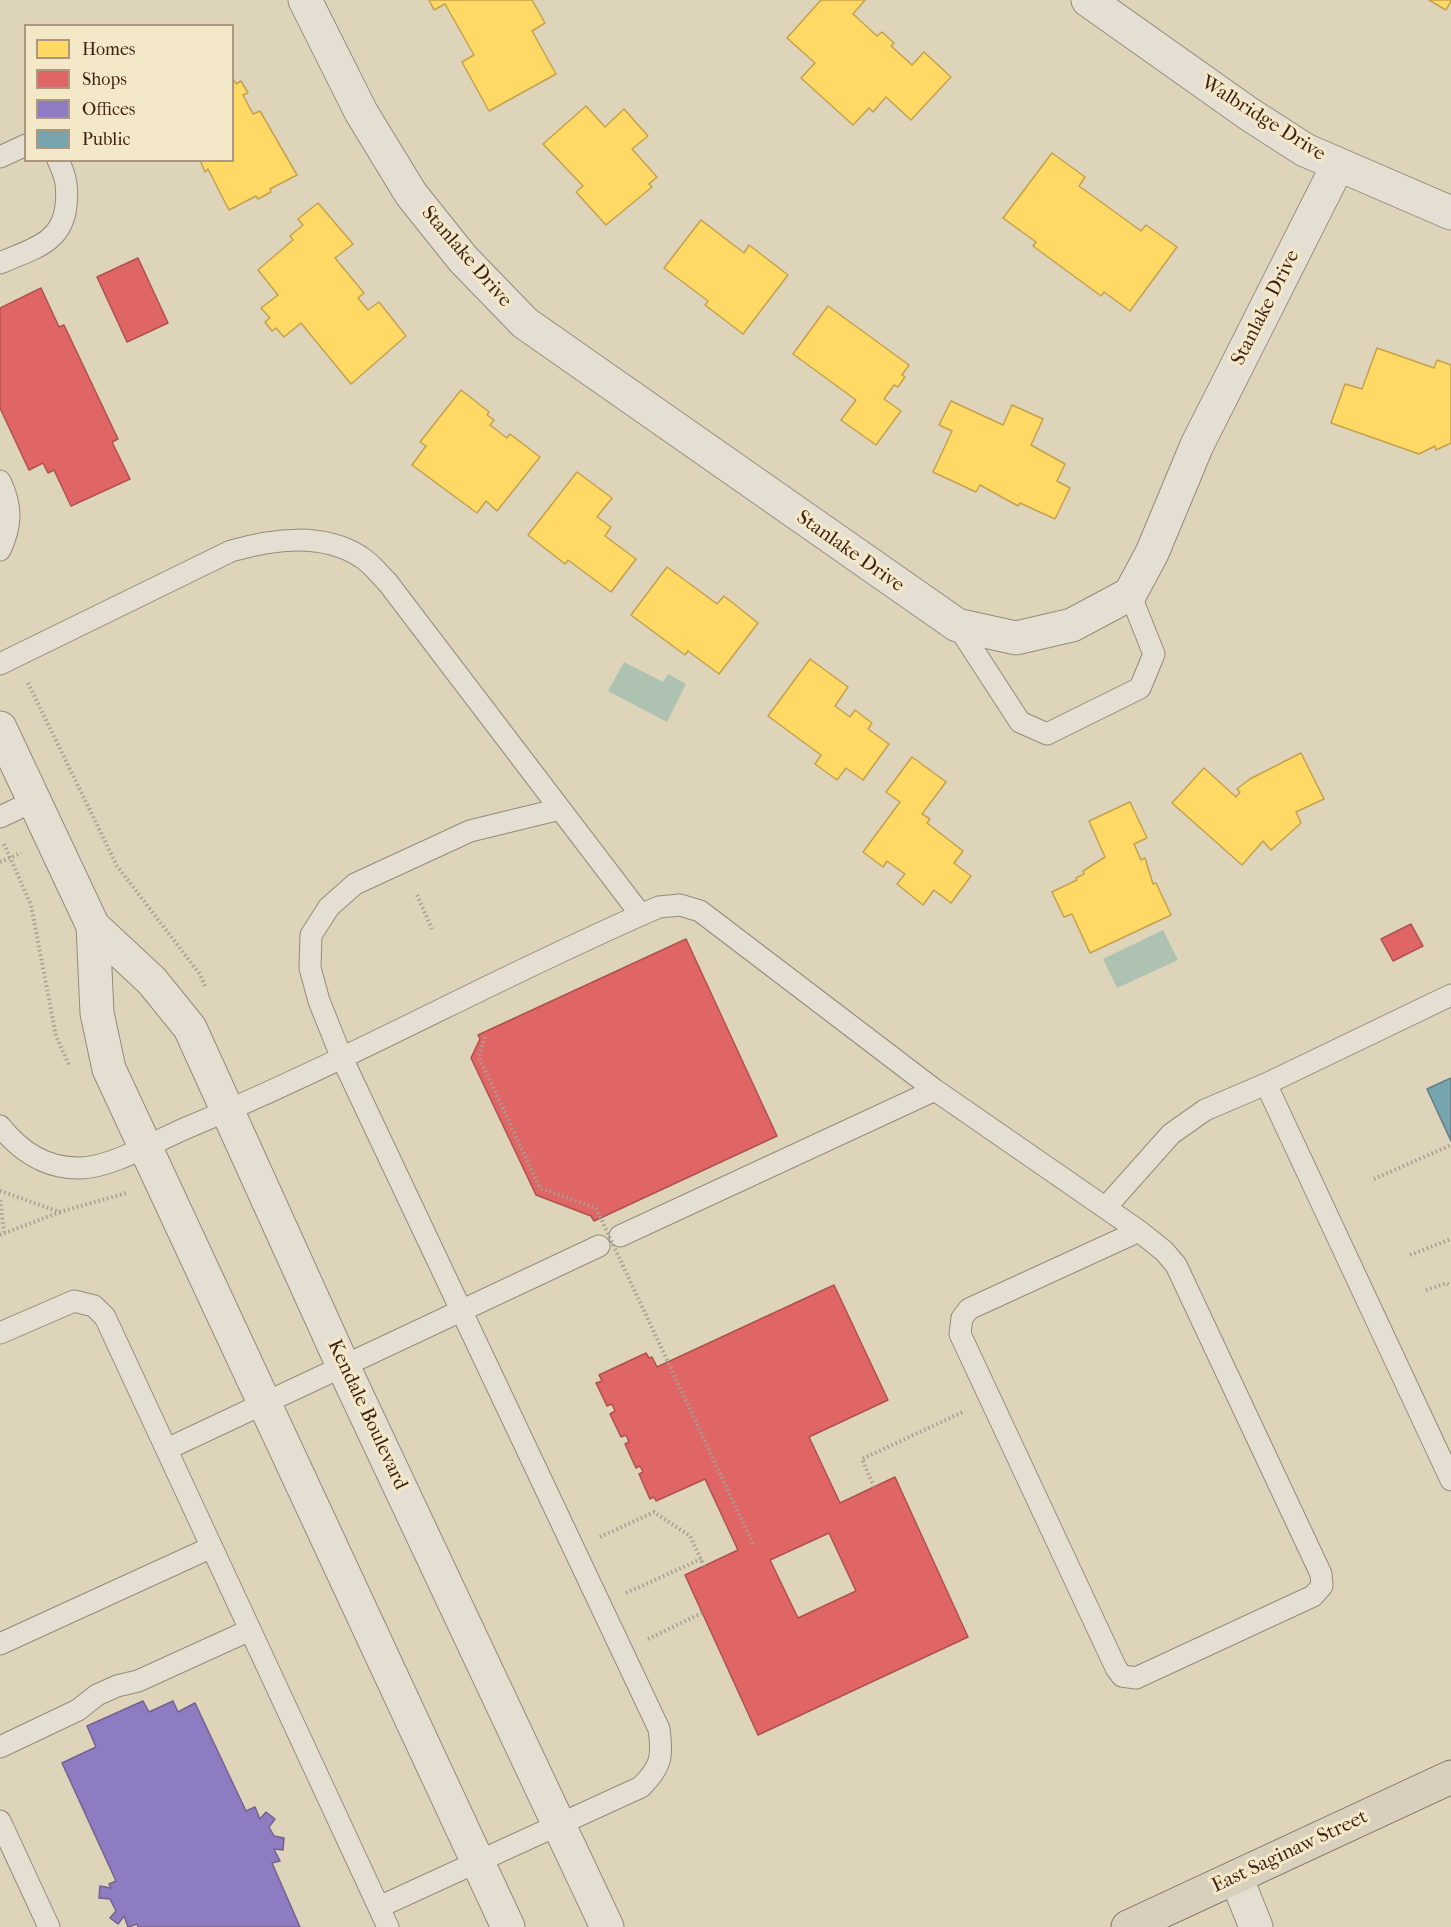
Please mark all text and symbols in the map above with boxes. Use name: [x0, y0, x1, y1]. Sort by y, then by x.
legend: [24, 24, 234, 162]
text: Homes: [82, 39, 136, 60]
text: Shops: [82, 69, 127, 90]
street label: Walbridge Drive: [1196, 71, 1330, 167]
text: Offices: [82, 99, 135, 120]
text: Public: [82, 129, 130, 150]
street label: Stanlake Drive: [416, 202, 516, 312]
street label: Stanlake Drive: [1227, 246, 1305, 370]
street label: Stanlake Drive: [791, 506, 909, 598]
street label: Kendale Boulevard: [322, 1336, 412, 1494]
street label: East Saginaw Street: [1208, 1805, 1372, 1899]

